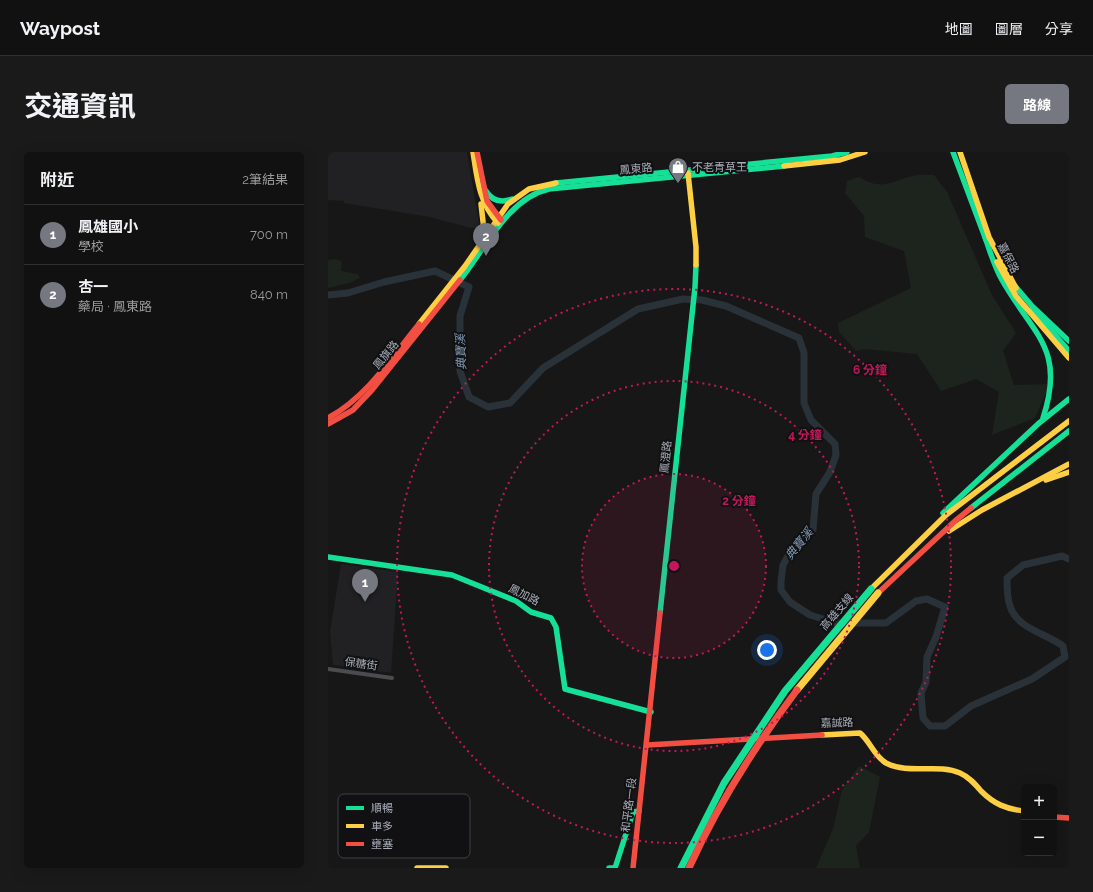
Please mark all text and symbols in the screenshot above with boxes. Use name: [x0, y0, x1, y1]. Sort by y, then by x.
text: Waypost: [20, 17, 100, 39]
text: 地圖: [945, 21, 973, 37]
text: 圖層: [995, 21, 1023, 37]
text: 分享: [1045, 21, 1073, 37]
button: 路線: [1005, 84, 1069, 124]
text: 交通資訊: [24, 90, 136, 123]
shop icon: 不老青草王: [667, 156, 689, 184]
street label: 鳳東路: [619, 161, 653, 177]
place label: 不老青草王: [692, 161, 747, 174]
text: 附近: [40, 170, 74, 190]
text: 2筆結果: [242, 172, 288, 187]
text: 鳳雄國小: [78, 218, 138, 236]
pin: 2: [473, 223, 499, 256]
text: 1: [50, 227, 56, 242]
text: 700 m: [250, 227, 288, 242]
text: 學校: [78, 239, 104, 254]
street label: 嘉保路: [995, 240, 1021, 276]
text: 杏一: [78, 278, 108, 296]
text: 2: [49, 287, 57, 302]
text: 840 m: [250, 287, 288, 302]
text: 藥局 · 鳳東路: [78, 299, 152, 314]
water label: 典寶溪: [453, 332, 469, 370]
street label: 鳳旗路: [371, 338, 401, 372]
text: 6 分鐘: [853, 363, 887, 377]
text: 4 分鐘: [788, 428, 822, 442]
street label: 鳳澄路: [658, 440, 674, 474]
text: 2 分鐘: [722, 494, 756, 508]
water label: 典寶溪: [782, 524, 817, 562]
centre of rings: [667, 559, 681, 573]
pin: 1: [352, 569, 378, 602]
street label: 鳳加路: [506, 582, 542, 608]
street label: 高雄支線: [818, 591, 856, 633]
your location: [757, 640, 777, 660]
street label: 保糖街: [344, 655, 378, 673]
street label: 嘉誠路: [820, 716, 854, 730]
street label: 和平路一段: [619, 777, 639, 833]
map controls: [1021, 784, 1057, 856]
button: +: [1021, 784, 1057, 820]
legend: [338, 794, 470, 858]
text: 順暢: [371, 802, 393, 815]
text: 車多: [371, 820, 393, 833]
button: −: [1021, 820, 1057, 856]
text: 壅塞: [371, 838, 393, 851]

